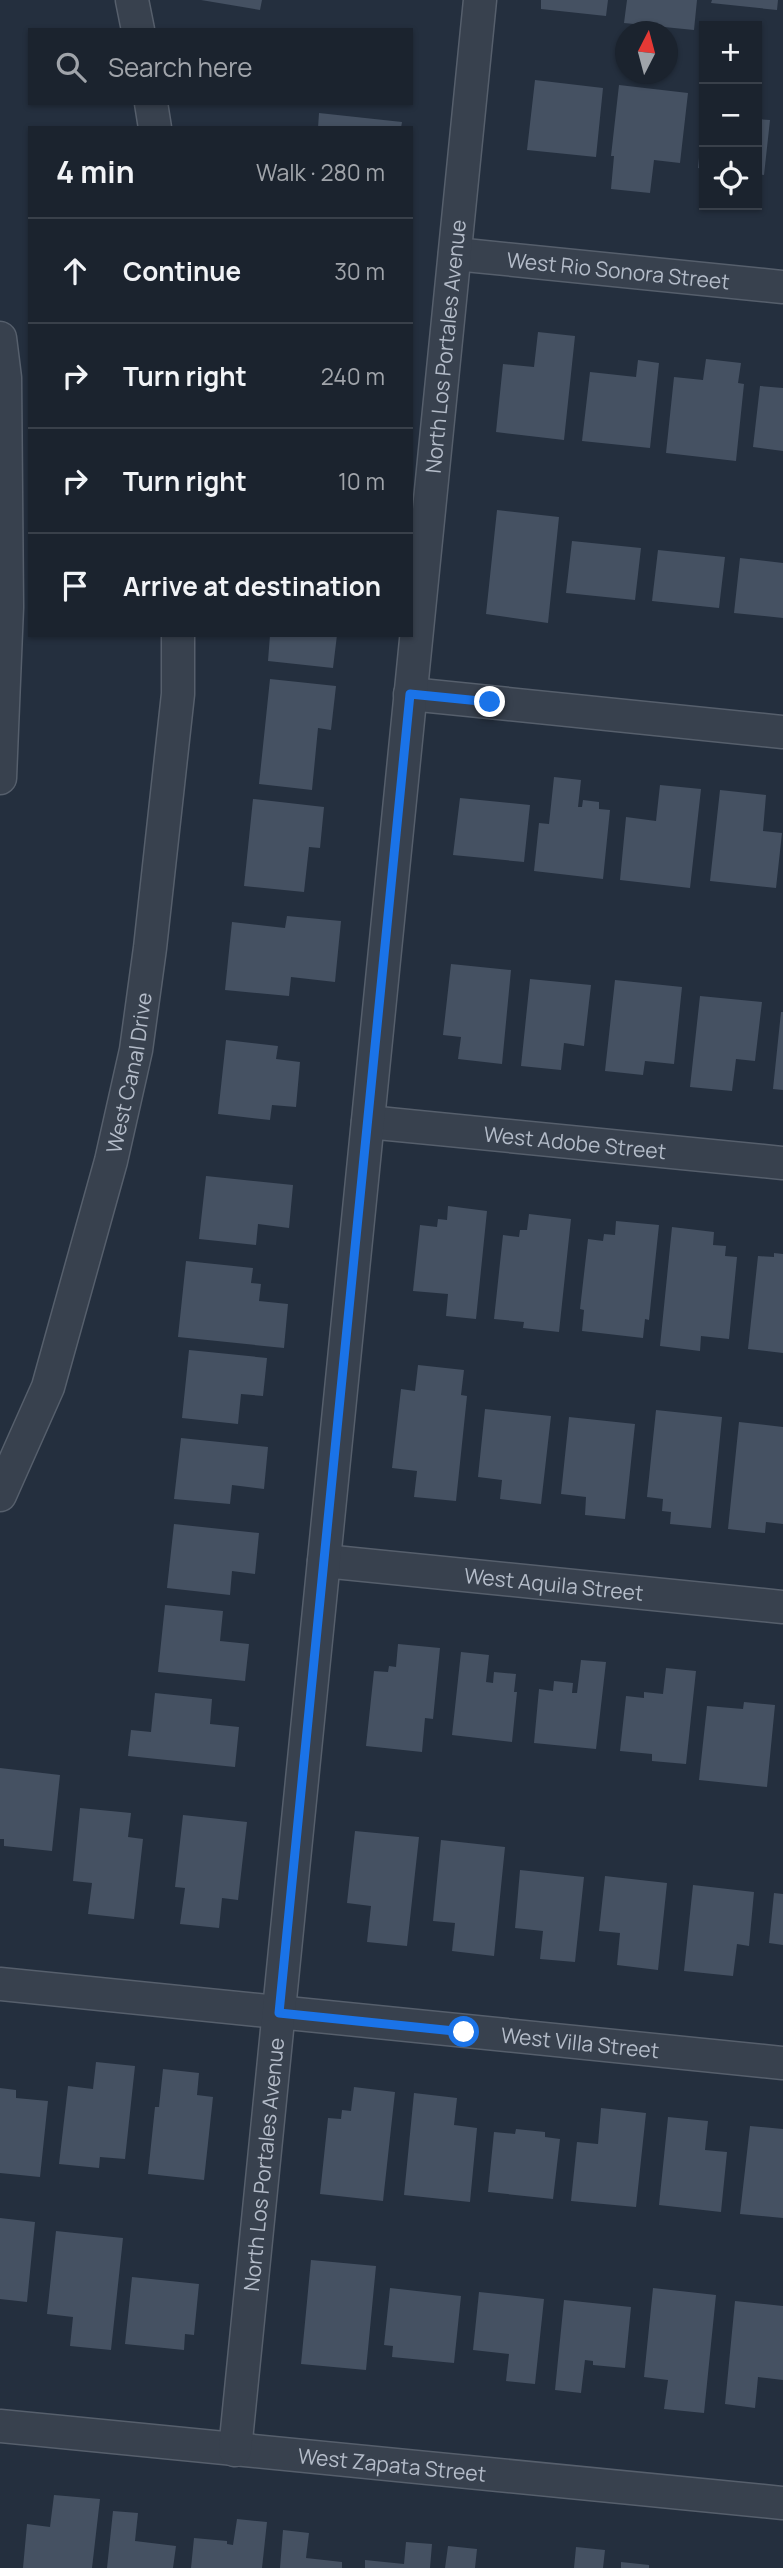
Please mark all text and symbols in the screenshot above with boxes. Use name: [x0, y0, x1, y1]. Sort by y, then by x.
north arrow: [615, 21, 678, 84]
map controls: [699, 21, 762, 210]
button: +: [699, 21, 762, 84]
search box: [28, 28, 413, 105]
icon: search: [52, 48, 90, 86]
text: Search here: [108, 49, 253, 85]
button: −: [699, 84, 762, 147]
button: locate: [699, 147, 762, 210]
text: 4 min: [56, 151, 134, 192]
text: Walk · 280 m: [256, 156, 385, 188]
street label: North Los Portales Avenue: [419, 218, 472, 475]
street label: West Rio Sonora Street: [505, 245, 731, 296]
icon: ahead: [56, 252, 94, 290]
text: Continue: [123, 253, 241, 289]
text: 30 m: [334, 255, 385, 287]
icon: right: [56, 357, 94, 395]
text: Turn right: [123, 358, 247, 394]
text: 240 m: [321, 360, 385, 392]
icon: right: [56, 462, 94, 500]
text: Turn right: [123, 463, 247, 499]
text: 10 m: [338, 465, 385, 497]
icon: arrive: [56, 567, 94, 605]
text: Arrive at destination: [123, 568, 381, 604]
route end: [474, 686, 505, 717]
street label: West Canal Drive: [99, 991, 158, 1156]
street label: West Adobe Street: [482, 1120, 668, 1165]
street label: West Aquila Street: [463, 1561, 645, 1607]
route start: [448, 2016, 479, 2047]
street label: West Villa Street: [500, 2021, 661, 2064]
street label: North Los Portales Avenue: [237, 2036, 290, 2293]
street label: West Zapata Street: [297, 2441, 488, 2488]

